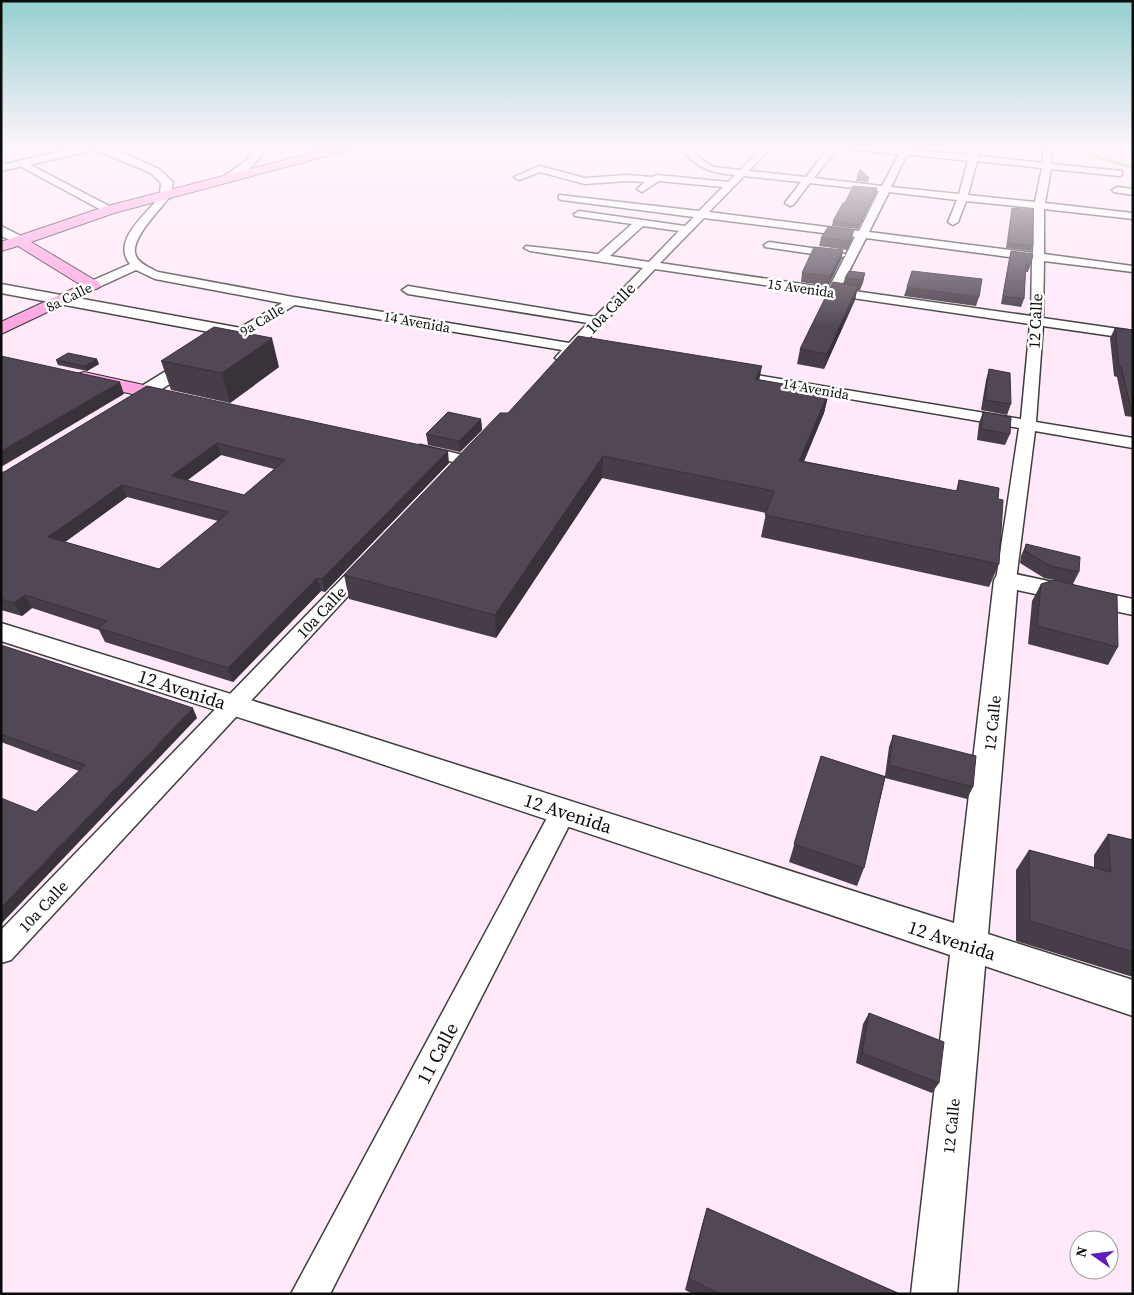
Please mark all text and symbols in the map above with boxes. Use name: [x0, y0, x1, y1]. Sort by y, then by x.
street label: 15 Avenida: [766, 273, 837, 303]
street label: 8a Calle: [43, 277, 95, 317]
street label: 10a Calle: [580, 277, 640, 339]
street label: 12 Calle: [1023, 293, 1047, 349]
street label: 9a Calle: [236, 299, 288, 341]
street label: 14 Avenida: [382, 306, 453, 338]
street label: 14 Avenida: [781, 373, 852, 405]
street label: 10a Calle: [291, 581, 351, 643]
street label: 12 Avenida: [135, 663, 230, 716]
street label: 12 Calle: [978, 694, 1006, 752]
street label: 12 Avenida: [521, 787, 616, 840]
street label: 10a Calle: [13, 875, 73, 937]
street label: 12 Avenida: [905, 914, 1000, 967]
street label: 11 Calle: [410, 1018, 464, 1088]
street label: 12 Calle: [937, 1097, 965, 1155]
north arrow: [1069, 1230, 1119, 1280]
text: N: [1070, 1244, 1092, 1259]

